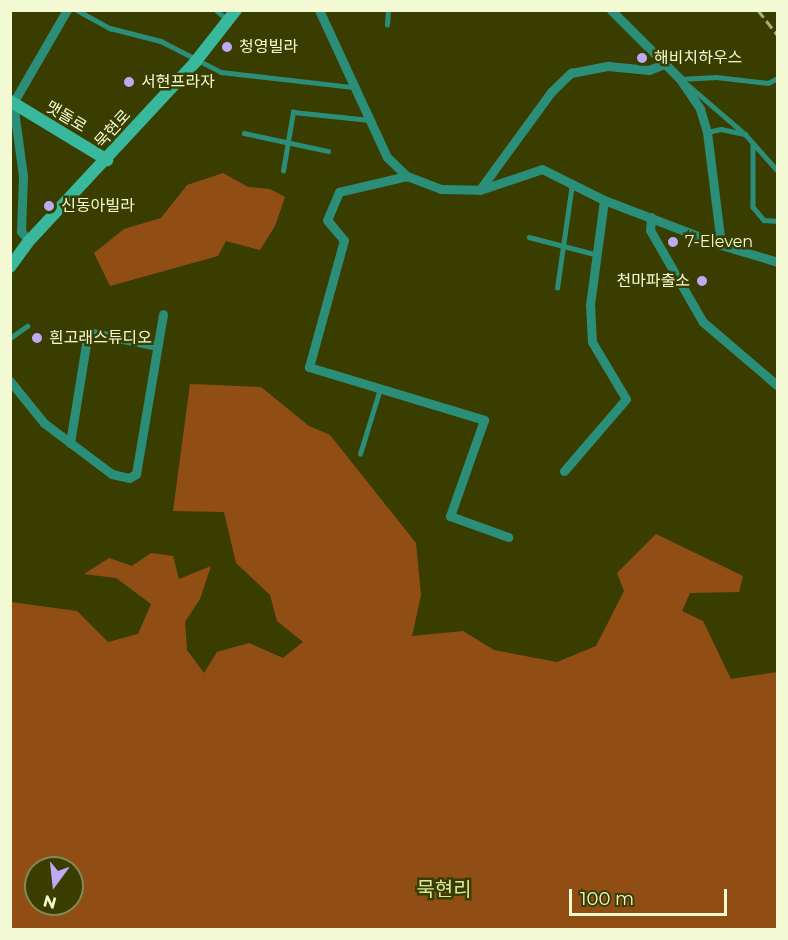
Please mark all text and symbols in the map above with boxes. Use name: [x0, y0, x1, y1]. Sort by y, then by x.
place label: 청영빌라: [239, 37, 298, 57]
marker: 청영빌라: [220, 40, 234, 54]
place label: 해비치하우스: [654, 48, 742, 68]
marker: 해비치하우스: [635, 51, 649, 65]
place label: 서현프라자: [141, 72, 215, 92]
marker: 서현프라자: [122, 75, 136, 89]
street label: 맷돌로: [42, 97, 90, 137]
street label: 묵현로: [91, 106, 135, 152]
place label: 신동아빌라: [61, 196, 135, 216]
marker: 신동아빌라: [42, 199, 56, 213]
place label: 7-Eleven: [685, 232, 753, 252]
marker: 7-Eleven: [666, 235, 680, 249]
place label: 천마파출소: [616, 271, 690, 291]
marker: 천마파출소: [695, 274, 709, 288]
place label: 흰고래스튜디오: [49, 328, 152, 348]
marker: 흰고래스튜디오: [30, 331, 44, 345]
north arrow: [24, 856, 84, 916]
district label: 묵현리: [416, 877, 472, 901]
scale bar: [572, 877, 730, 915]
text: 100 m: [580, 888, 634, 910]
text: N: [41, 891, 58, 913]

